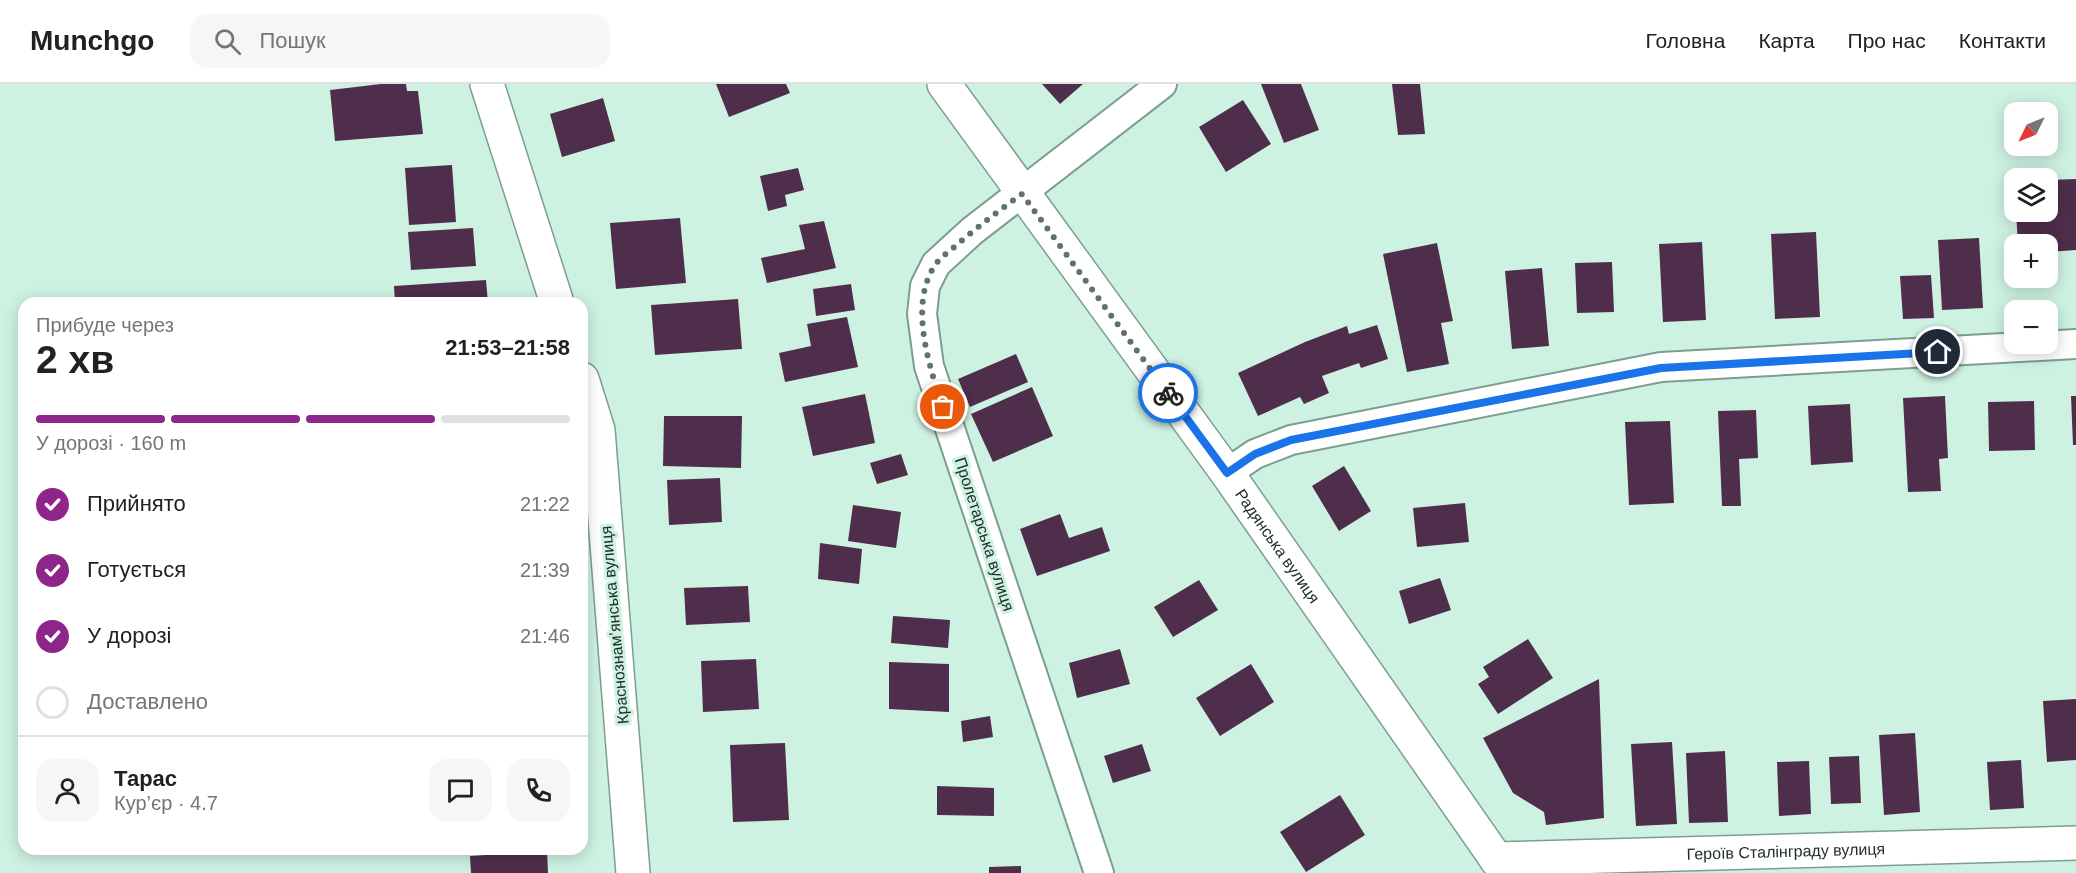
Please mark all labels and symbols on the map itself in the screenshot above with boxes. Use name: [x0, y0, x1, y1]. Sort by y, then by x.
north arrow: [2004, 102, 2058, 156]
pin: [1912, 326, 1963, 377]
courier: [1138, 363, 1198, 423]
pin: [917, 381, 968, 432]
street label: Пролетарська вулиця: [952, 455, 1017, 613]
street label: Радянська вулиця: [1232, 486, 1323, 606]
street label: Краснознамʼянська вулиця: [597, 525, 632, 725]
street label: Героїв Сталінграду вулиця: [1686, 840, 1885, 863]

